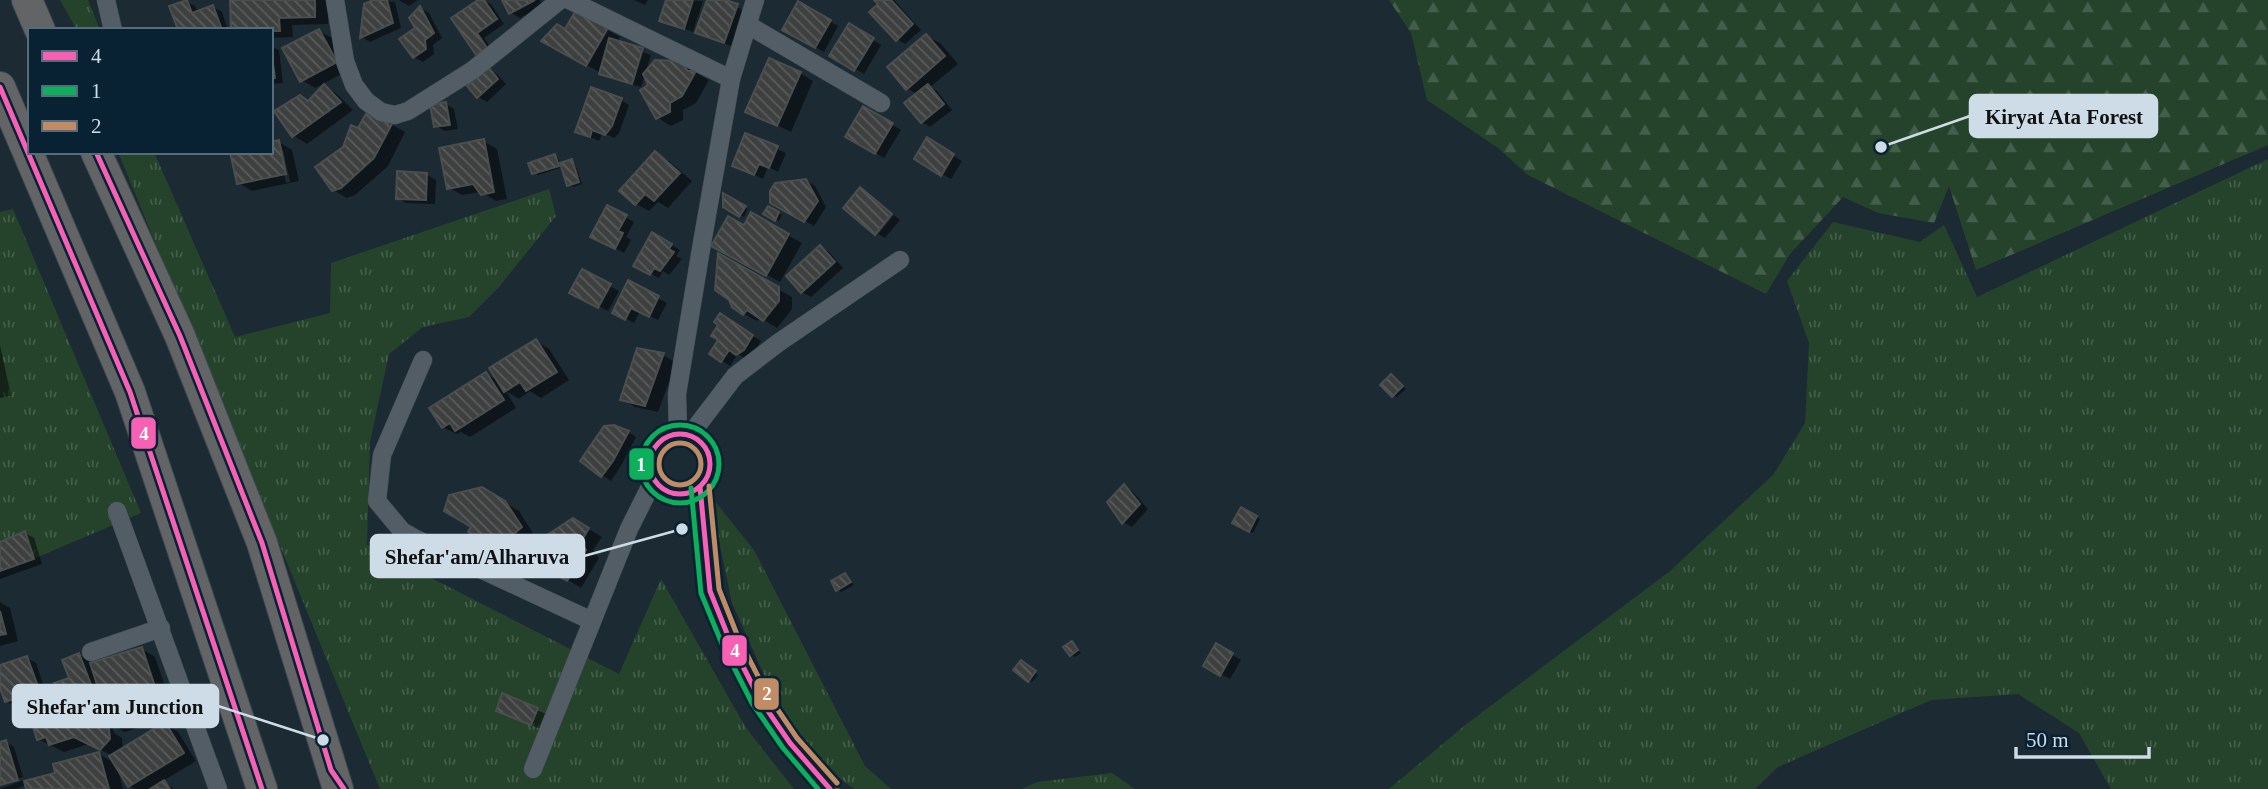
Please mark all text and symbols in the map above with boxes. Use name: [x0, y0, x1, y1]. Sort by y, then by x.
legend: [28, 28, 273, 154]
text: 4: [91, 44, 102, 68]
text: 1: [91, 79, 102, 103]
callout: Kiryat Ata Forest: [1970, 95, 2157, 137]
text: Kiryat Ata Forest: [1985, 105, 2143, 129]
text: 2: [91, 114, 102, 138]
line badge: 4: [130, 416, 157, 450]
text: 4: [139, 423, 149, 444]
line badge: 1: [628, 447, 655, 481]
text: 1: [636, 454, 646, 475]
callout: Shefar'am/Alharuva: [371, 535, 584, 577]
text: Shefar'am/Alharuva: [385, 545, 570, 569]
line badge: 4: [721, 634, 748, 667]
text: 4: [730, 640, 740, 661]
line badge: 2: [753, 677, 780, 711]
text: 2: [762, 683, 772, 704]
callout: Shefar'am Junction: [13, 685, 218, 727]
text: Shefar'am Junction: [27, 695, 204, 719]
scale bar: [2016, 716, 2149, 760]
text: 50 m: [2026, 728, 2069, 752]

